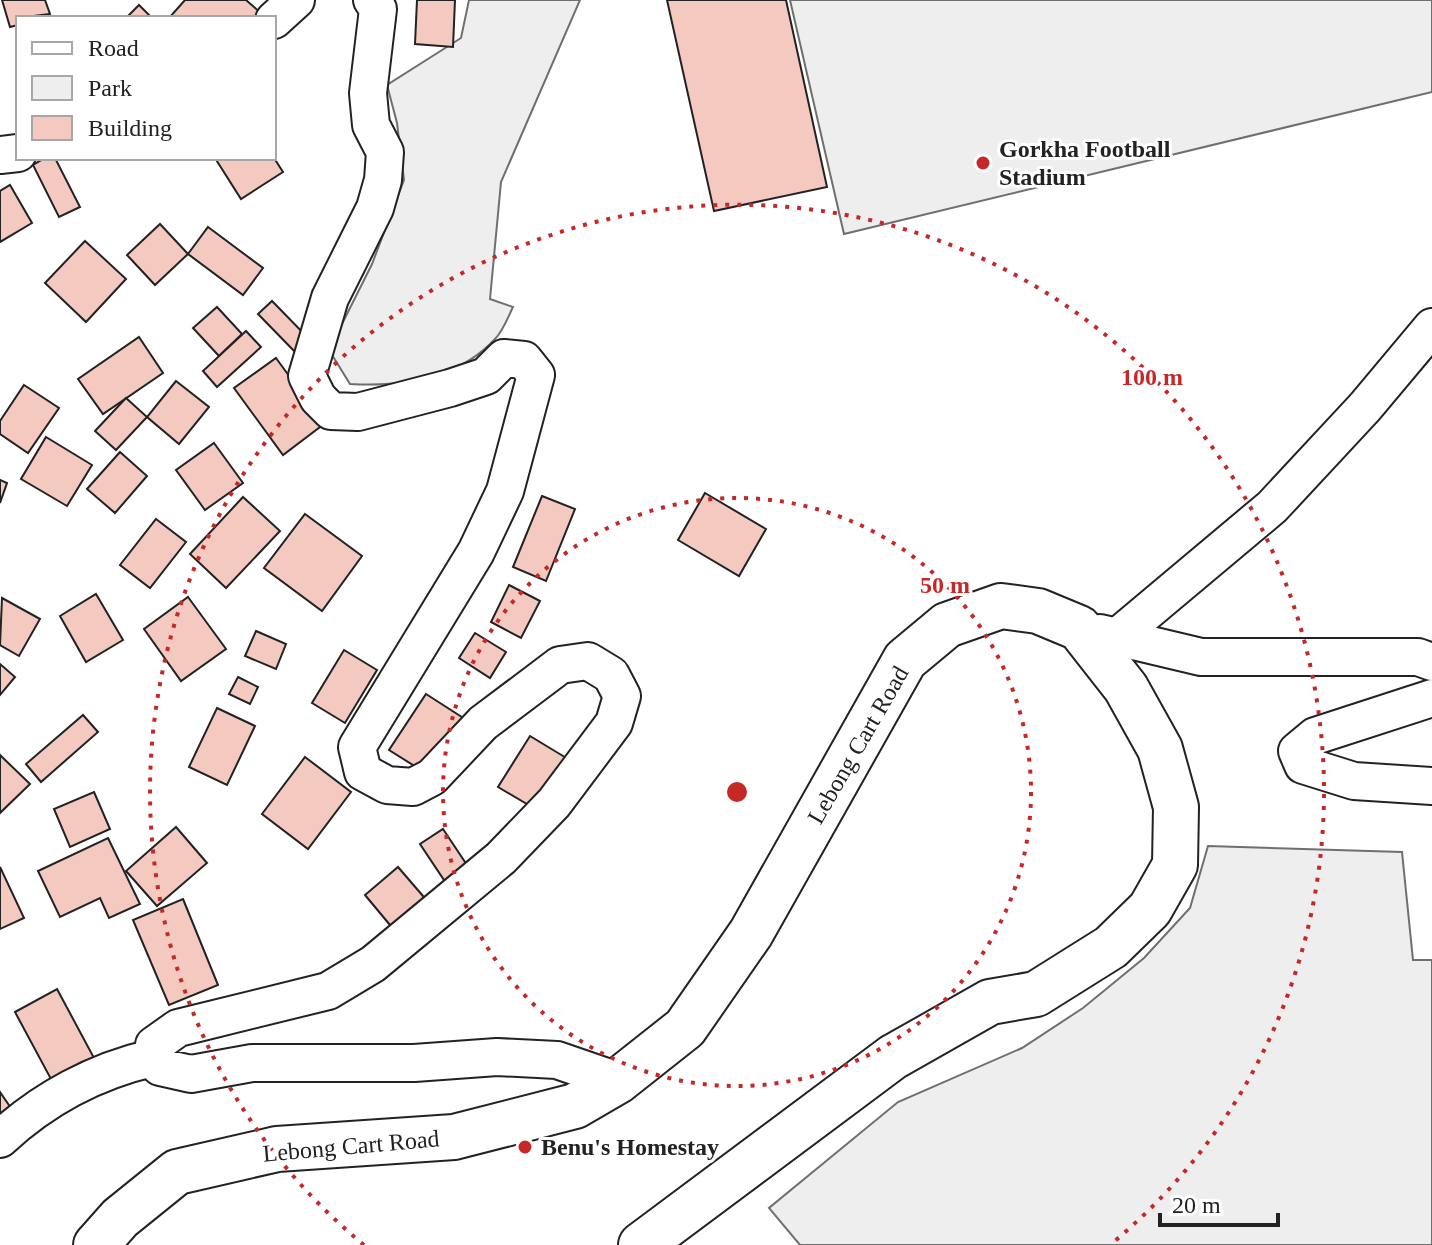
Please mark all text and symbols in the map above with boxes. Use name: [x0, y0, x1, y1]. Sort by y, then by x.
legend: [16, 16, 276, 160]
text: Road: [88, 35, 139, 61]
text: Park: [88, 75, 132, 101]
text: Building: [88, 115, 172, 141]
place label: Gorkha Football Stadium: [999, 136, 1171, 190]
marker: Gorkha Football Stadium: [974, 154, 992, 172]
text: 100 m: [1121, 364, 1183, 390]
text: 50 m: [920, 572, 970, 598]
street label: Lebong Cart Road: [802, 662, 914, 828]
centre of rings: [723, 778, 751, 806]
street label: Lebong Cart Road: [262, 1125, 440, 1167]
place label: Benu's Homestay: [541, 1134, 719, 1160]
marker: Benu's Homestay: [516, 1138, 534, 1156]
scale bar: [1160, 1177, 1278, 1227]
text: 20 m: [1172, 1192, 1221, 1218]

